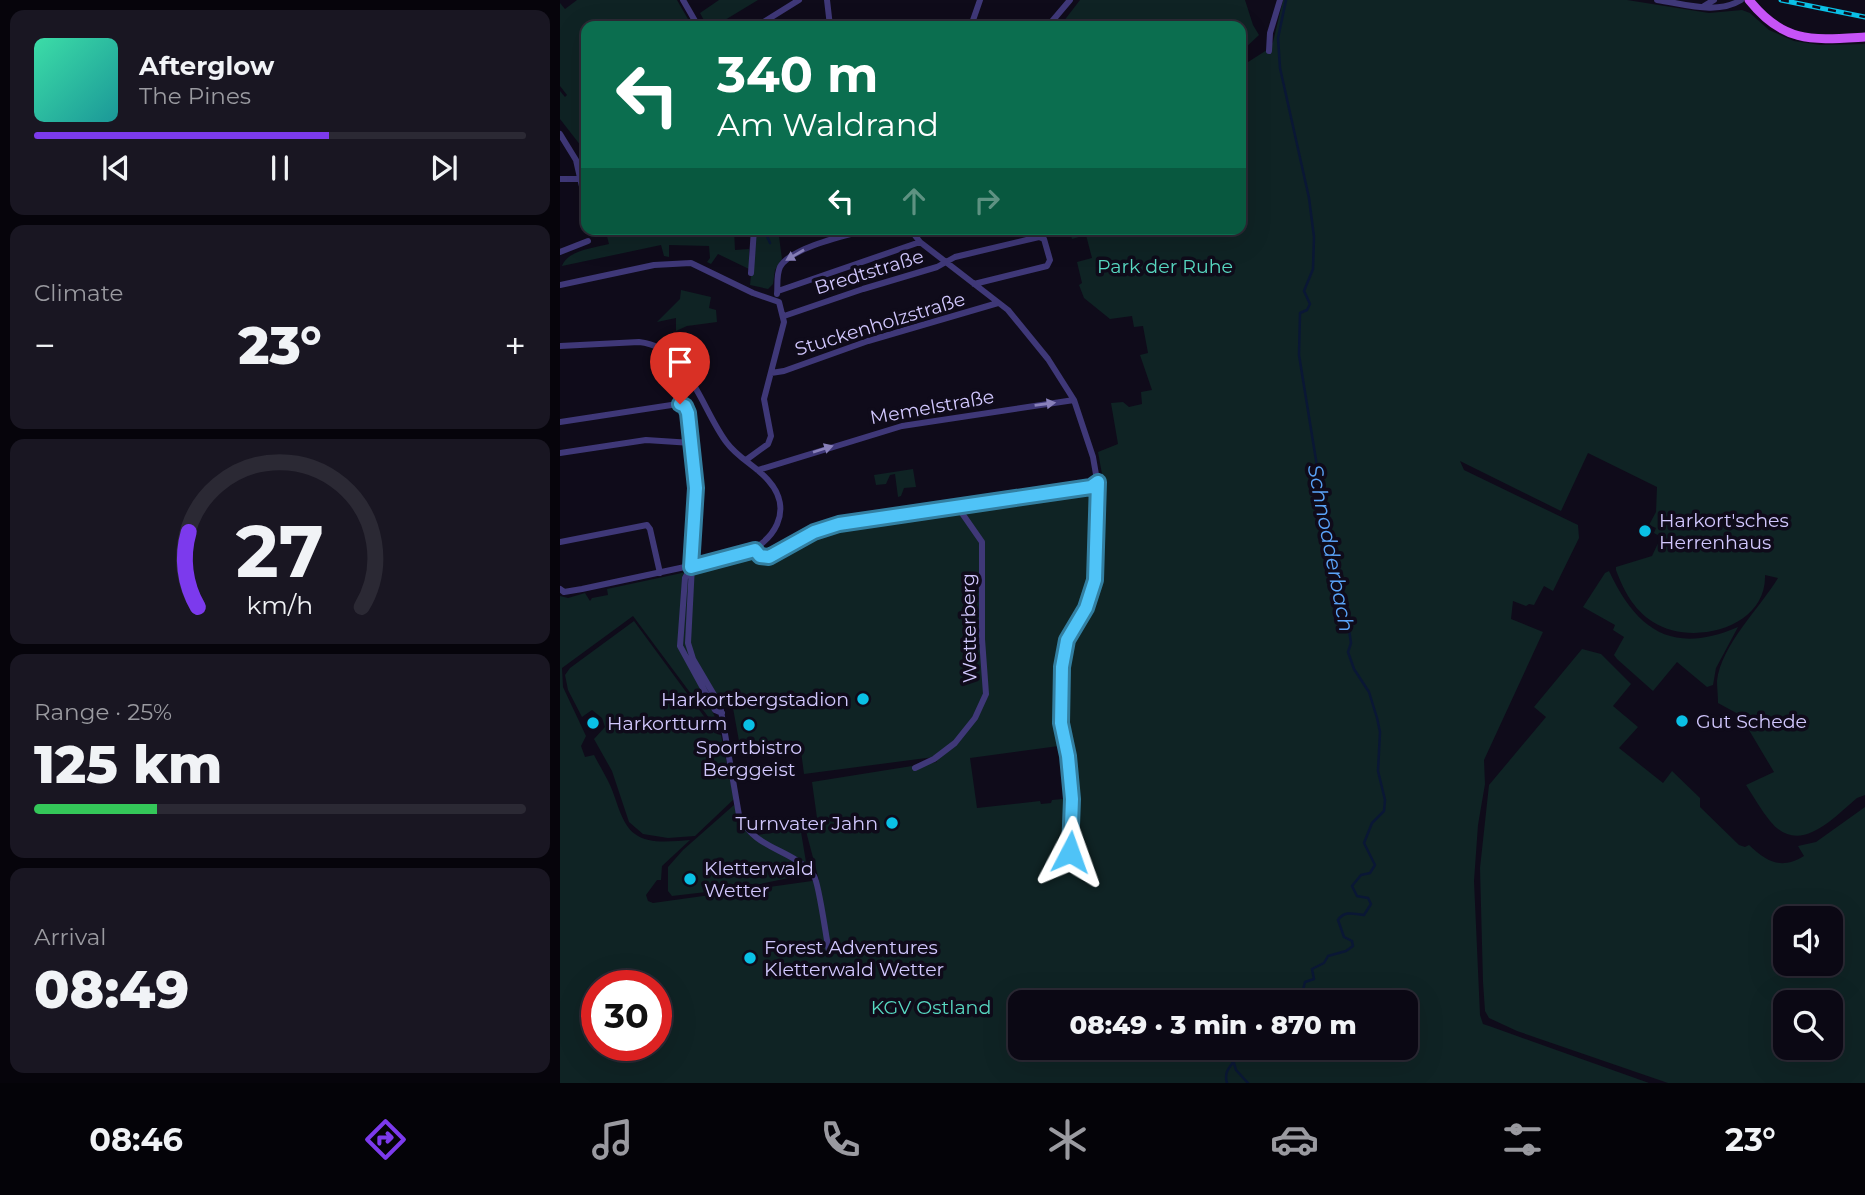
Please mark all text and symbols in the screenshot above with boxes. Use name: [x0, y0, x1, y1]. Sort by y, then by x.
text: 340 m: [717, 45, 878, 104]
icon: left: [602, 49, 693, 140]
text: Afterglow: [139, 50, 274, 82]
text: The Pines: [139, 82, 251, 110]
text: Am Waldrand: [717, 105, 939, 144]
icon: previous: [97, 149, 135, 187]
icon: pause: [261, 149, 299, 187]
icon: next: [425, 149, 463, 187]
icon: left: [822, 182, 860, 220]
icon: ahead: [895, 182, 933, 220]
icon: right: [968, 182, 1006, 220]
street label: Bredtstraße: [812, 245, 926, 299]
one-way arrow: [786, 249, 805, 261]
park label: Park der Ruhe: [1097, 255, 1233, 278]
text: Climate: [34, 279, 123, 307]
street label: Stuckenholzstraße: [792, 287, 968, 361]
text: 23°: [238, 314, 322, 377]
text: −: [34, 322, 56, 369]
text: +: [504, 322, 526, 369]
pin: [650, 332, 710, 404]
icon: arrive: [661, 343, 699, 381]
street label: Memelstraße: [868, 385, 996, 429]
one-way arrow: [1034, 398, 1056, 409]
one-way arrow: [812, 443, 833, 453]
water label: Schnodderbach: [1303, 462, 1359, 634]
text: 27: [236, 508, 324, 596]
place label: Harkort'sches Herrenhaus: [1659, 509, 1789, 554]
marker: Harkort'sches Herrenhaus: [1637, 523, 1653, 539]
street label: Wetterberg: [957, 573, 981, 683]
text: km/h: [247, 590, 313, 620]
place label: Harkortbergstadion: [661, 688, 849, 711]
marker: Harkortbergstadion: [855, 691, 871, 707]
text: Range · 25%: [34, 698, 172, 726]
place label: Gut Schede: [1696, 710, 1807, 733]
place label: Harkortturm: [607, 712, 727, 735]
marker: Gut Schede: [1674, 713, 1690, 729]
marker: Harkortturm: [585, 715, 601, 731]
marker: Sportbistro Berggeist: [741, 717, 757, 733]
text: 125 km: [34, 733, 222, 796]
place label: Sportbistro Berggeist: [696, 736, 802, 781]
place label: Turnvater Jahn: [735, 812, 878, 835]
marker: Turnvater Jahn: [884, 815, 900, 831]
position arrow: [1033, 815, 1107, 889]
place label: Kletterwald Wetter: [704, 857, 814, 902]
marker: Kletterwald Wetter: [682, 871, 698, 887]
map controls: [1773, 906, 1843, 1060]
button: sound: [1773, 906, 1843, 976]
text: Arrival: [34, 923, 107, 951]
place label: Forest Adventures Kletterwald Wetter: [764, 936, 944, 981]
marker: Forest Adventures Kletterwald Wetter: [742, 950, 758, 966]
text: 08:49: [34, 958, 189, 1021]
speed limit sign: 30: [581, 970, 672, 1061]
button: search: [1773, 990, 1843, 1060]
park label: KGV Ostland: [871, 996, 991, 1019]
text: 08:49 · 3 min · 870 m: [1069, 1009, 1357, 1041]
icon: directions: [361, 1115, 410, 1164]
icon: music: [588, 1115, 637, 1164]
icon: phone: [816, 1115, 865, 1164]
icon: climate: [1043, 1115, 1092, 1164]
icon: car: [1270, 1115, 1319, 1164]
icon: filters: [1498, 1115, 1547, 1164]
text: 08:46: [89, 1120, 183, 1159]
text: 23°: [1725, 1120, 1776, 1159]

